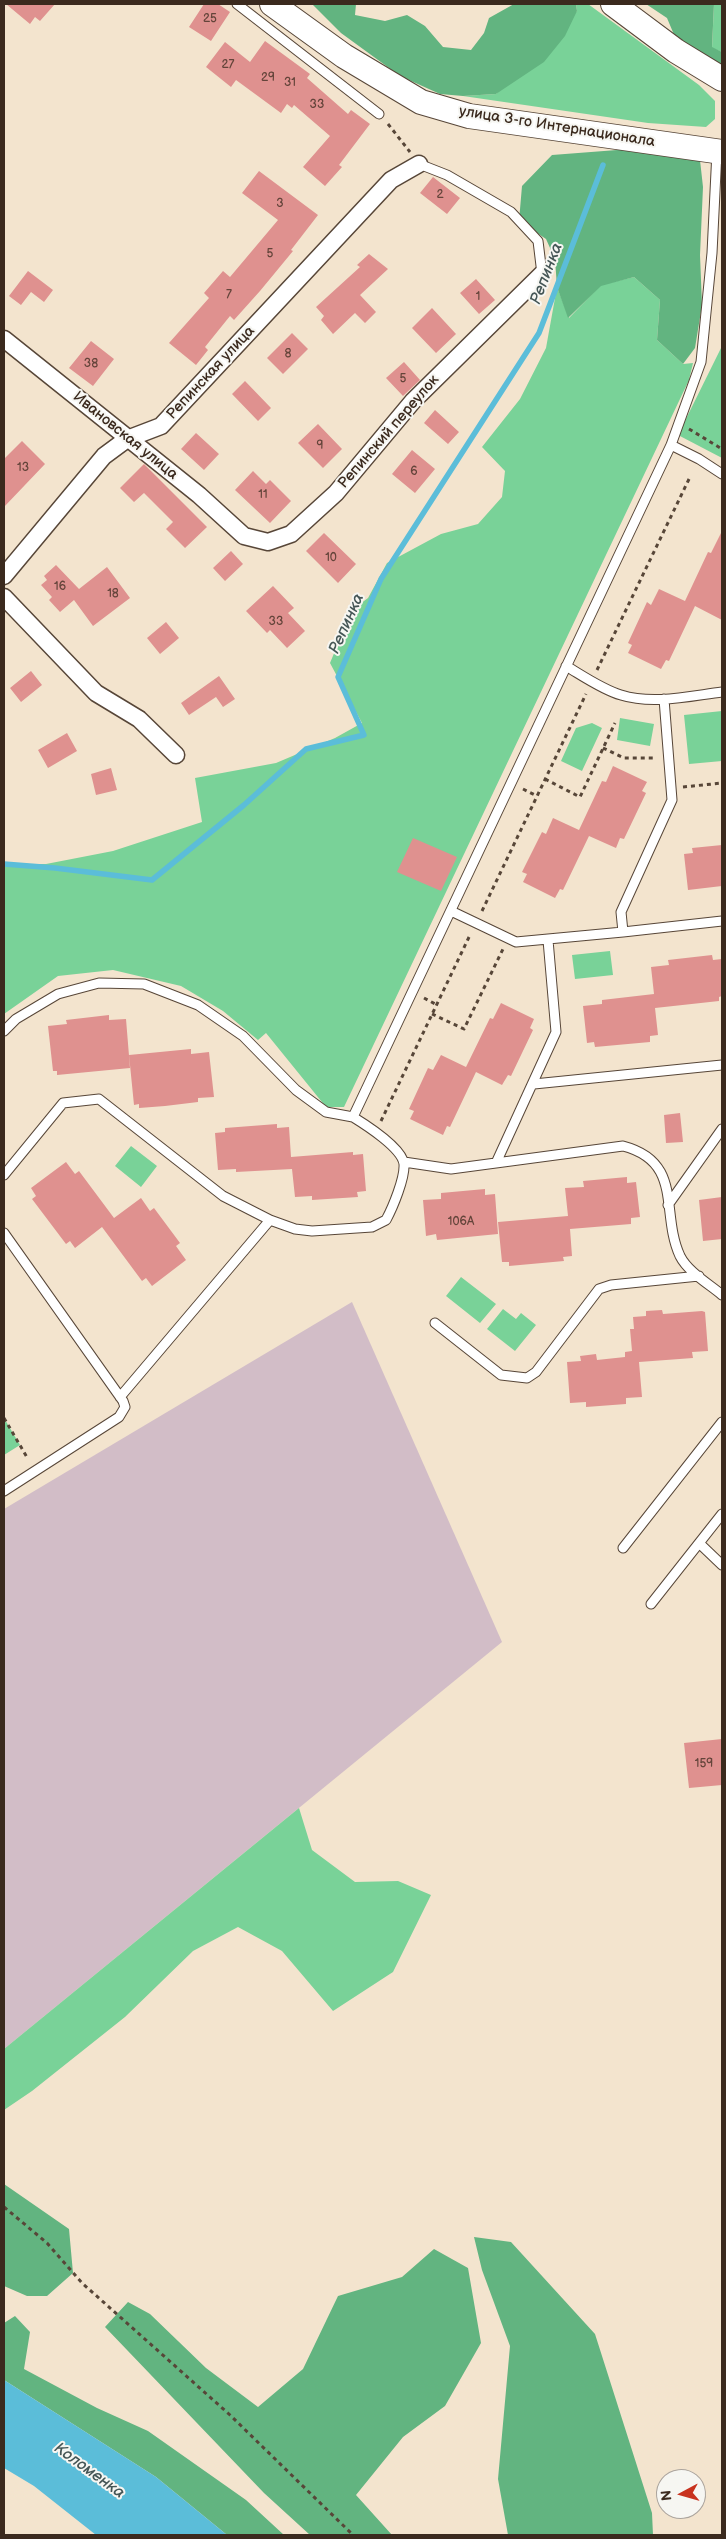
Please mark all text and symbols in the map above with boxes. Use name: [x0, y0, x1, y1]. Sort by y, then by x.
house number: 25: [203, 12, 217, 26]
house number: 27: [222, 58, 234, 72]
house number: 29: [261, 71, 275, 85]
house number: 31: [284, 76, 296, 90]
house number: 33: [310, 98, 324, 112]
street label: улица 3-го Интернационала: [458, 103, 656, 151]
house number: 2: [436, 188, 444, 202]
house number: 3: [276, 197, 284, 211]
water label: Репинка: [527, 241, 567, 307]
house number: 5: [267, 247, 273, 261]
house number: 7: [226, 288, 232, 302]
house number: 1: [476, 290, 480, 304]
street label: Репинская улица: [163, 323, 259, 423]
house number: 8: [285, 347, 291, 361]
house number: 38: [84, 357, 98, 371]
street label: Репинский переулок: [335, 371, 443, 493]
house number: 5: [400, 372, 406, 386]
street label: Ивановская улица: [69, 388, 181, 484]
house number: 9: [317, 439, 323, 453]
house number: 13: [17, 461, 29, 475]
house number: 6: [410, 465, 418, 479]
house number: 11: [258, 488, 268, 502]
house number: 10: [325, 551, 337, 565]
house number: 16: [54, 580, 66, 594]
house number: 18: [107, 587, 119, 601]
water label: Репинка: [325, 591, 369, 657]
house number: 33: [269, 615, 283, 629]
house number: 106А: [448, 1215, 474, 1229]
house number: 159: [695, 1757, 713, 1771]
water label: Коломенка: [50, 2439, 128, 2503]
north arrow: [656, 2469, 706, 2519]
text: N: [658, 2489, 676, 2502]

